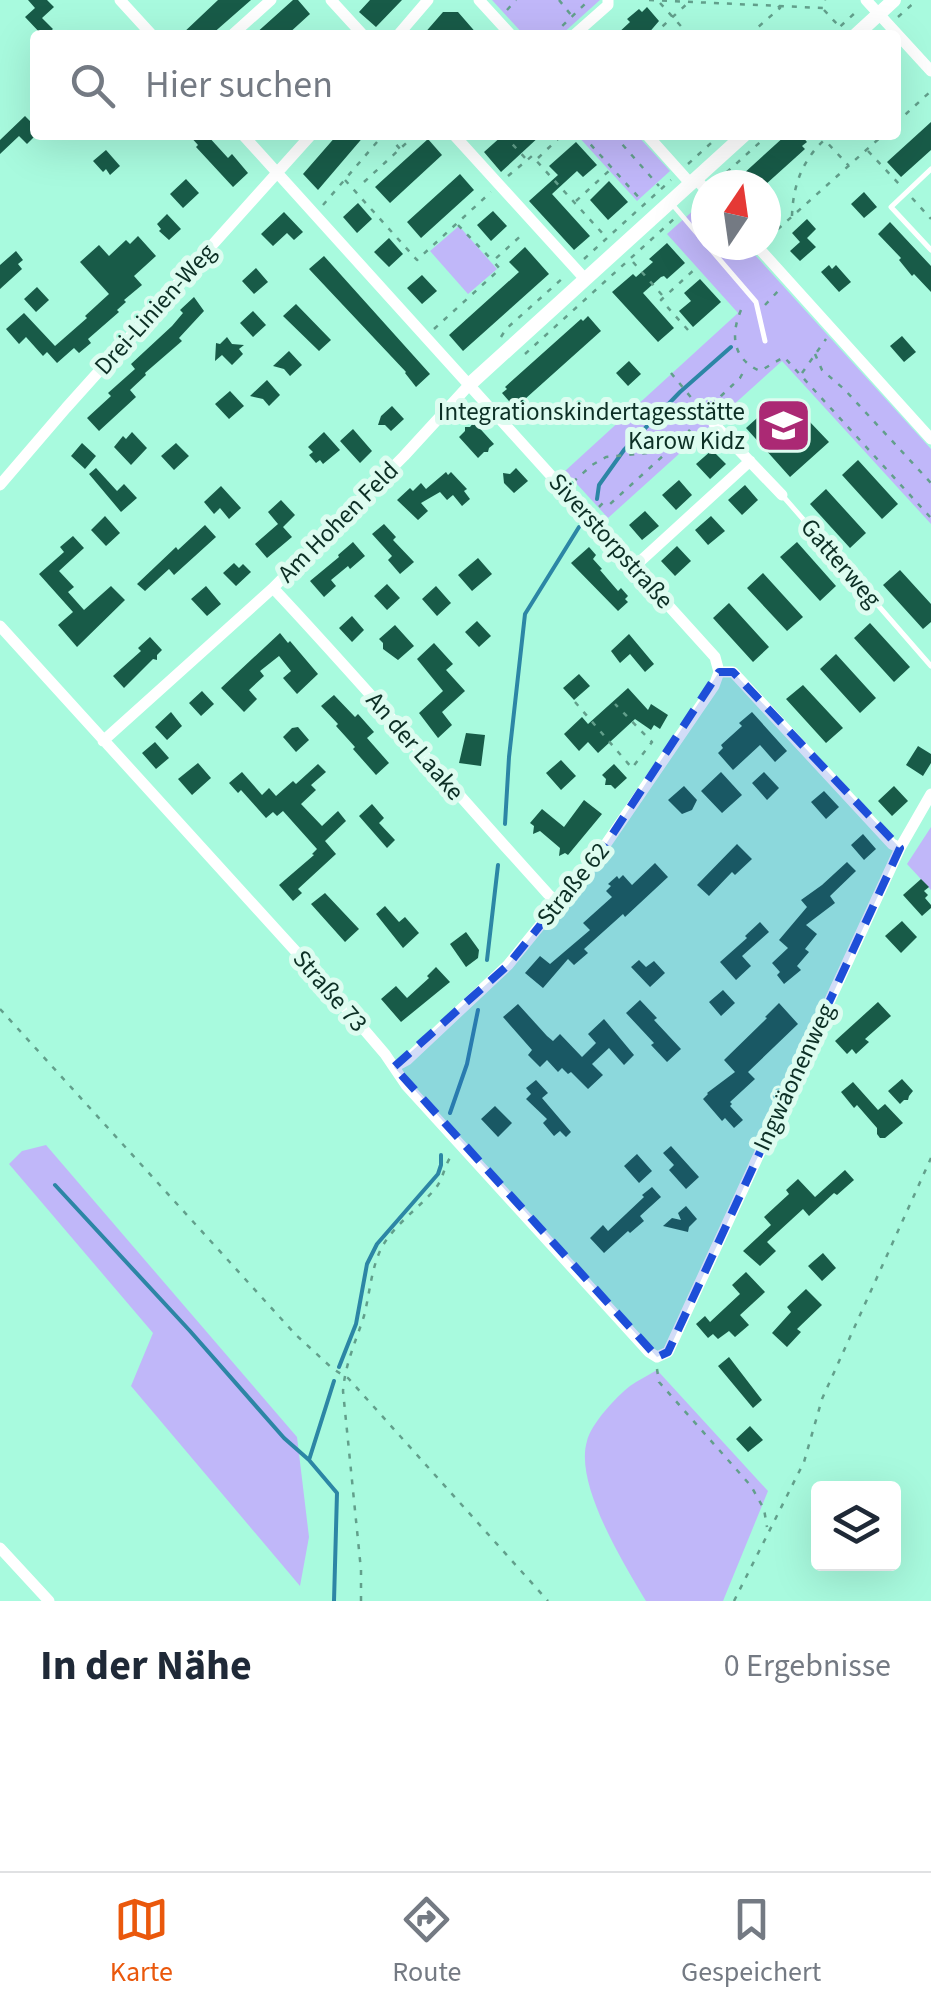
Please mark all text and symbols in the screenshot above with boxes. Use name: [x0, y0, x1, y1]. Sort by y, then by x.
search box: [30, 30, 901, 140]
icon: search: [65, 58, 120, 113]
text: Hier suchen: [145, 58, 333, 112]
north arrow: [691, 170, 781, 260]
street label: Drei-Linien-Weg: [86, 235, 224, 383]
place label: Integrationskindertagesstätte Karow Kidz: [438, 394, 745, 459]
school or university icon: Integrationskindertagesstätte Karow Kidz: [754, 396, 814, 456]
street label: Am Hohen Feld: [269, 453, 407, 591]
street label: Siverstorpstraße: [540, 465, 682, 617]
street label: Gatterweg: [792, 510, 890, 616]
street label: An der Laake: [358, 684, 472, 808]
street label: Straße 62: [528, 834, 618, 934]
street label: Straße 73: [284, 942, 376, 1040]
street label: Ingwäonenweg: [744, 997, 844, 1157]
map controls: [811, 1481, 901, 1571]
button: layers: [811, 1481, 901, 1571]
text: In der Nähe: [40, 1636, 252, 1696]
text: 0 Ergebnisse: [724, 1643, 891, 1689]
tab: Karte: [110, 1892, 173, 1992]
tab: Route: [392, 1892, 461, 1992]
tab: Gespeichert: [681, 1892, 821, 1992]

